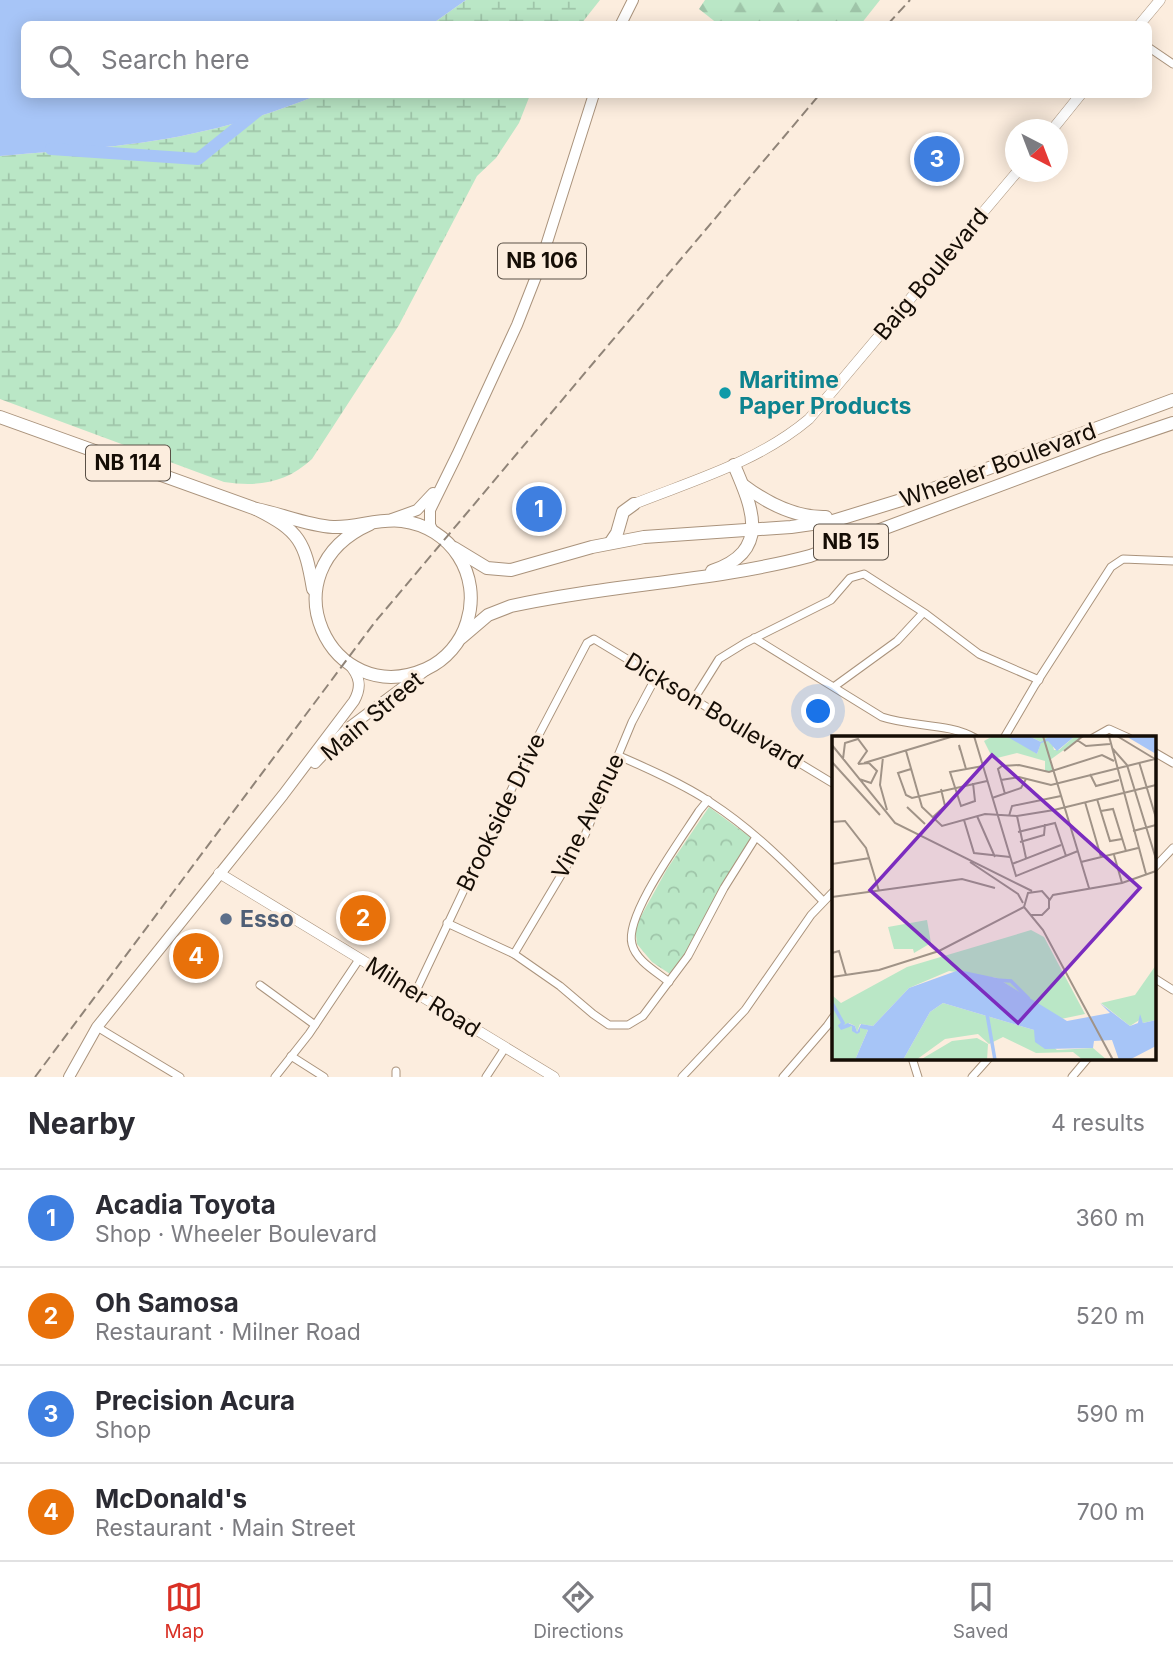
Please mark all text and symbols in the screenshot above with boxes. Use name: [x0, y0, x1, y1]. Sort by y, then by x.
search box: [21, 21, 1152, 98]
icon: search: [45, 41, 83, 79]
text: Search here: [101, 44, 250, 75]
north arrow: [1005, 119, 1068, 182]
pin: 3: [914, 133, 960, 185]
street label: Baig Boulevard: [868, 203, 994, 345]
road number: NB 106: [498, 244, 586, 278]
place label: Maritime Paper Products: [739, 366, 911, 420]
marker: Maritime Paper Products: [717, 385, 733, 401]
street label: Wheeler Boulevard: [896, 417, 1100, 513]
road number: NB 114: [86, 446, 170, 480]
pin: 1: [516, 483, 562, 535]
road number: NB 15: [814, 524, 888, 560]
street label: Dickson Boulevard: [620, 647, 808, 775]
street label: Main Street: [315, 665, 429, 767]
your location: [801, 694, 835, 728]
street label: Brookside Drive: [451, 728, 551, 896]
inset map: [832, 736, 1156, 1060]
street label: Vine Avenue: [546, 749, 630, 883]
pin: 2: [340, 892, 386, 944]
place label: Esso: [240, 905, 294, 933]
marker: Esso: [218, 911, 234, 927]
pin: 4: [173, 930, 219, 982]
street label: Milner Road: [361, 951, 485, 1043]
text: Nearby: [28, 1105, 136, 1141]
text: 4 results: [1051, 1109, 1145, 1137]
text: Acadia Toyota: [95, 1189, 276, 1220]
text: 1: [46, 1204, 56, 1232]
text: 360 m: [1075, 1204, 1145, 1232]
text: Shop · Wheeler Boulevard: [95, 1220, 377, 1248]
text: Oh Samosa: [95, 1287, 239, 1318]
text: 2: [44, 1302, 58, 1330]
text: 520 m: [1076, 1302, 1145, 1330]
text: Restaurant · Milner Road: [95, 1318, 361, 1346]
text: Precision Acura: [95, 1385, 295, 1416]
text: 3: [44, 1400, 58, 1428]
text: 590 m: [1076, 1400, 1145, 1428]
text: Shop: [95, 1416, 151, 1444]
text: McDonald's: [95, 1483, 247, 1514]
text: 4: [43, 1498, 59, 1526]
text: 700 m: [1077, 1498, 1145, 1526]
text: Restaurant · Main Street: [95, 1514, 356, 1542]
tab: Map: [165, 1578, 204, 1643]
tab: Directions: [533, 1578, 624, 1643]
tab: Saved: [953, 1578, 1008, 1643]

